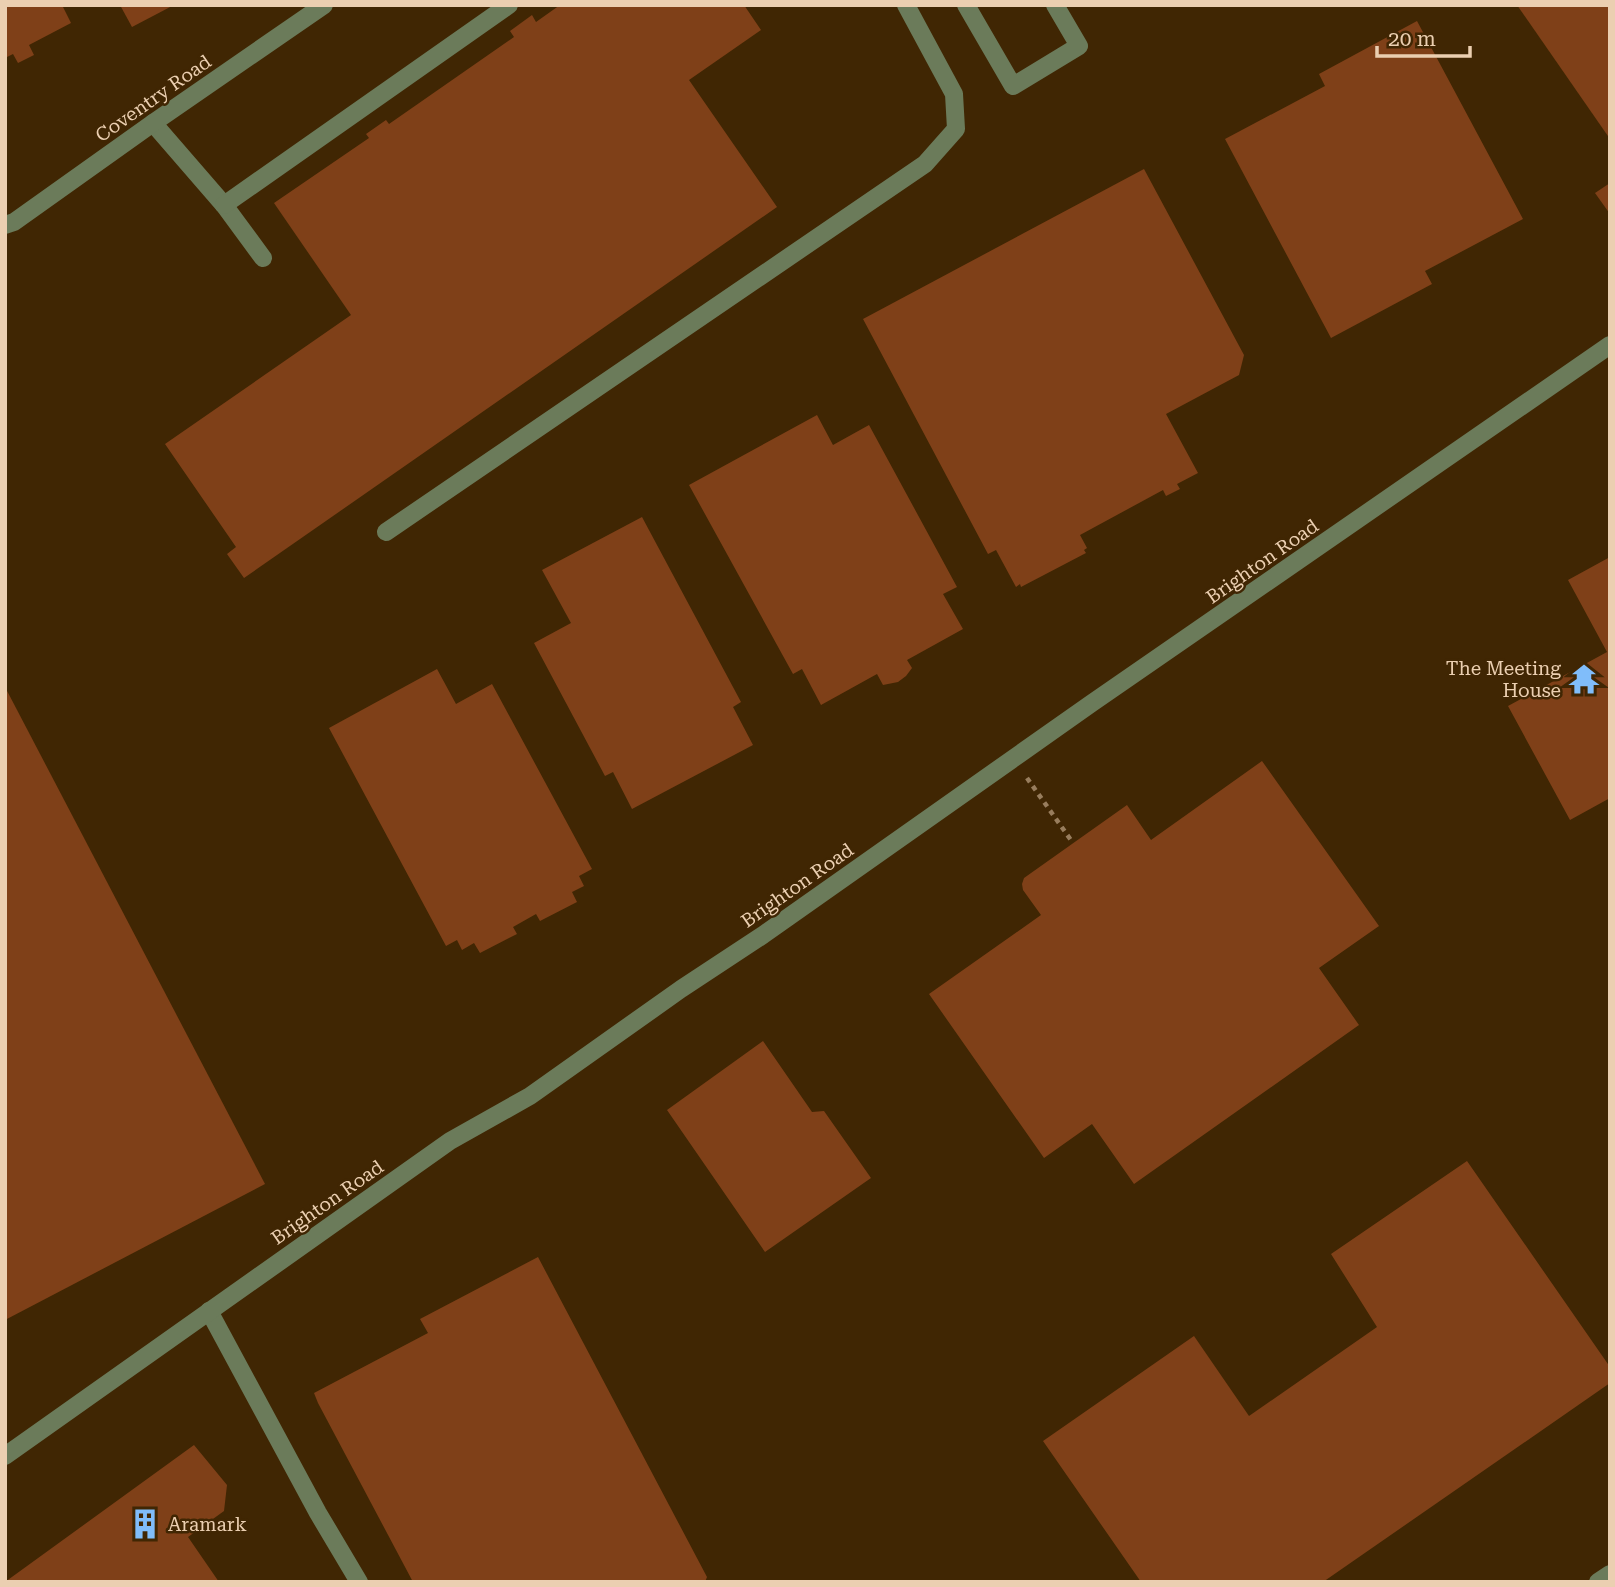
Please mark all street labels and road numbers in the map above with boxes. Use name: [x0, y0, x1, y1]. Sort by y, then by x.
street label: Coventry Road: [91, 50, 216, 147]
street label: Brighton Road: [1202, 514, 1323, 609]
street label: Brighton Road: [737, 838, 858, 933]
street label: Brighton Road: [267, 1155, 388, 1250]

